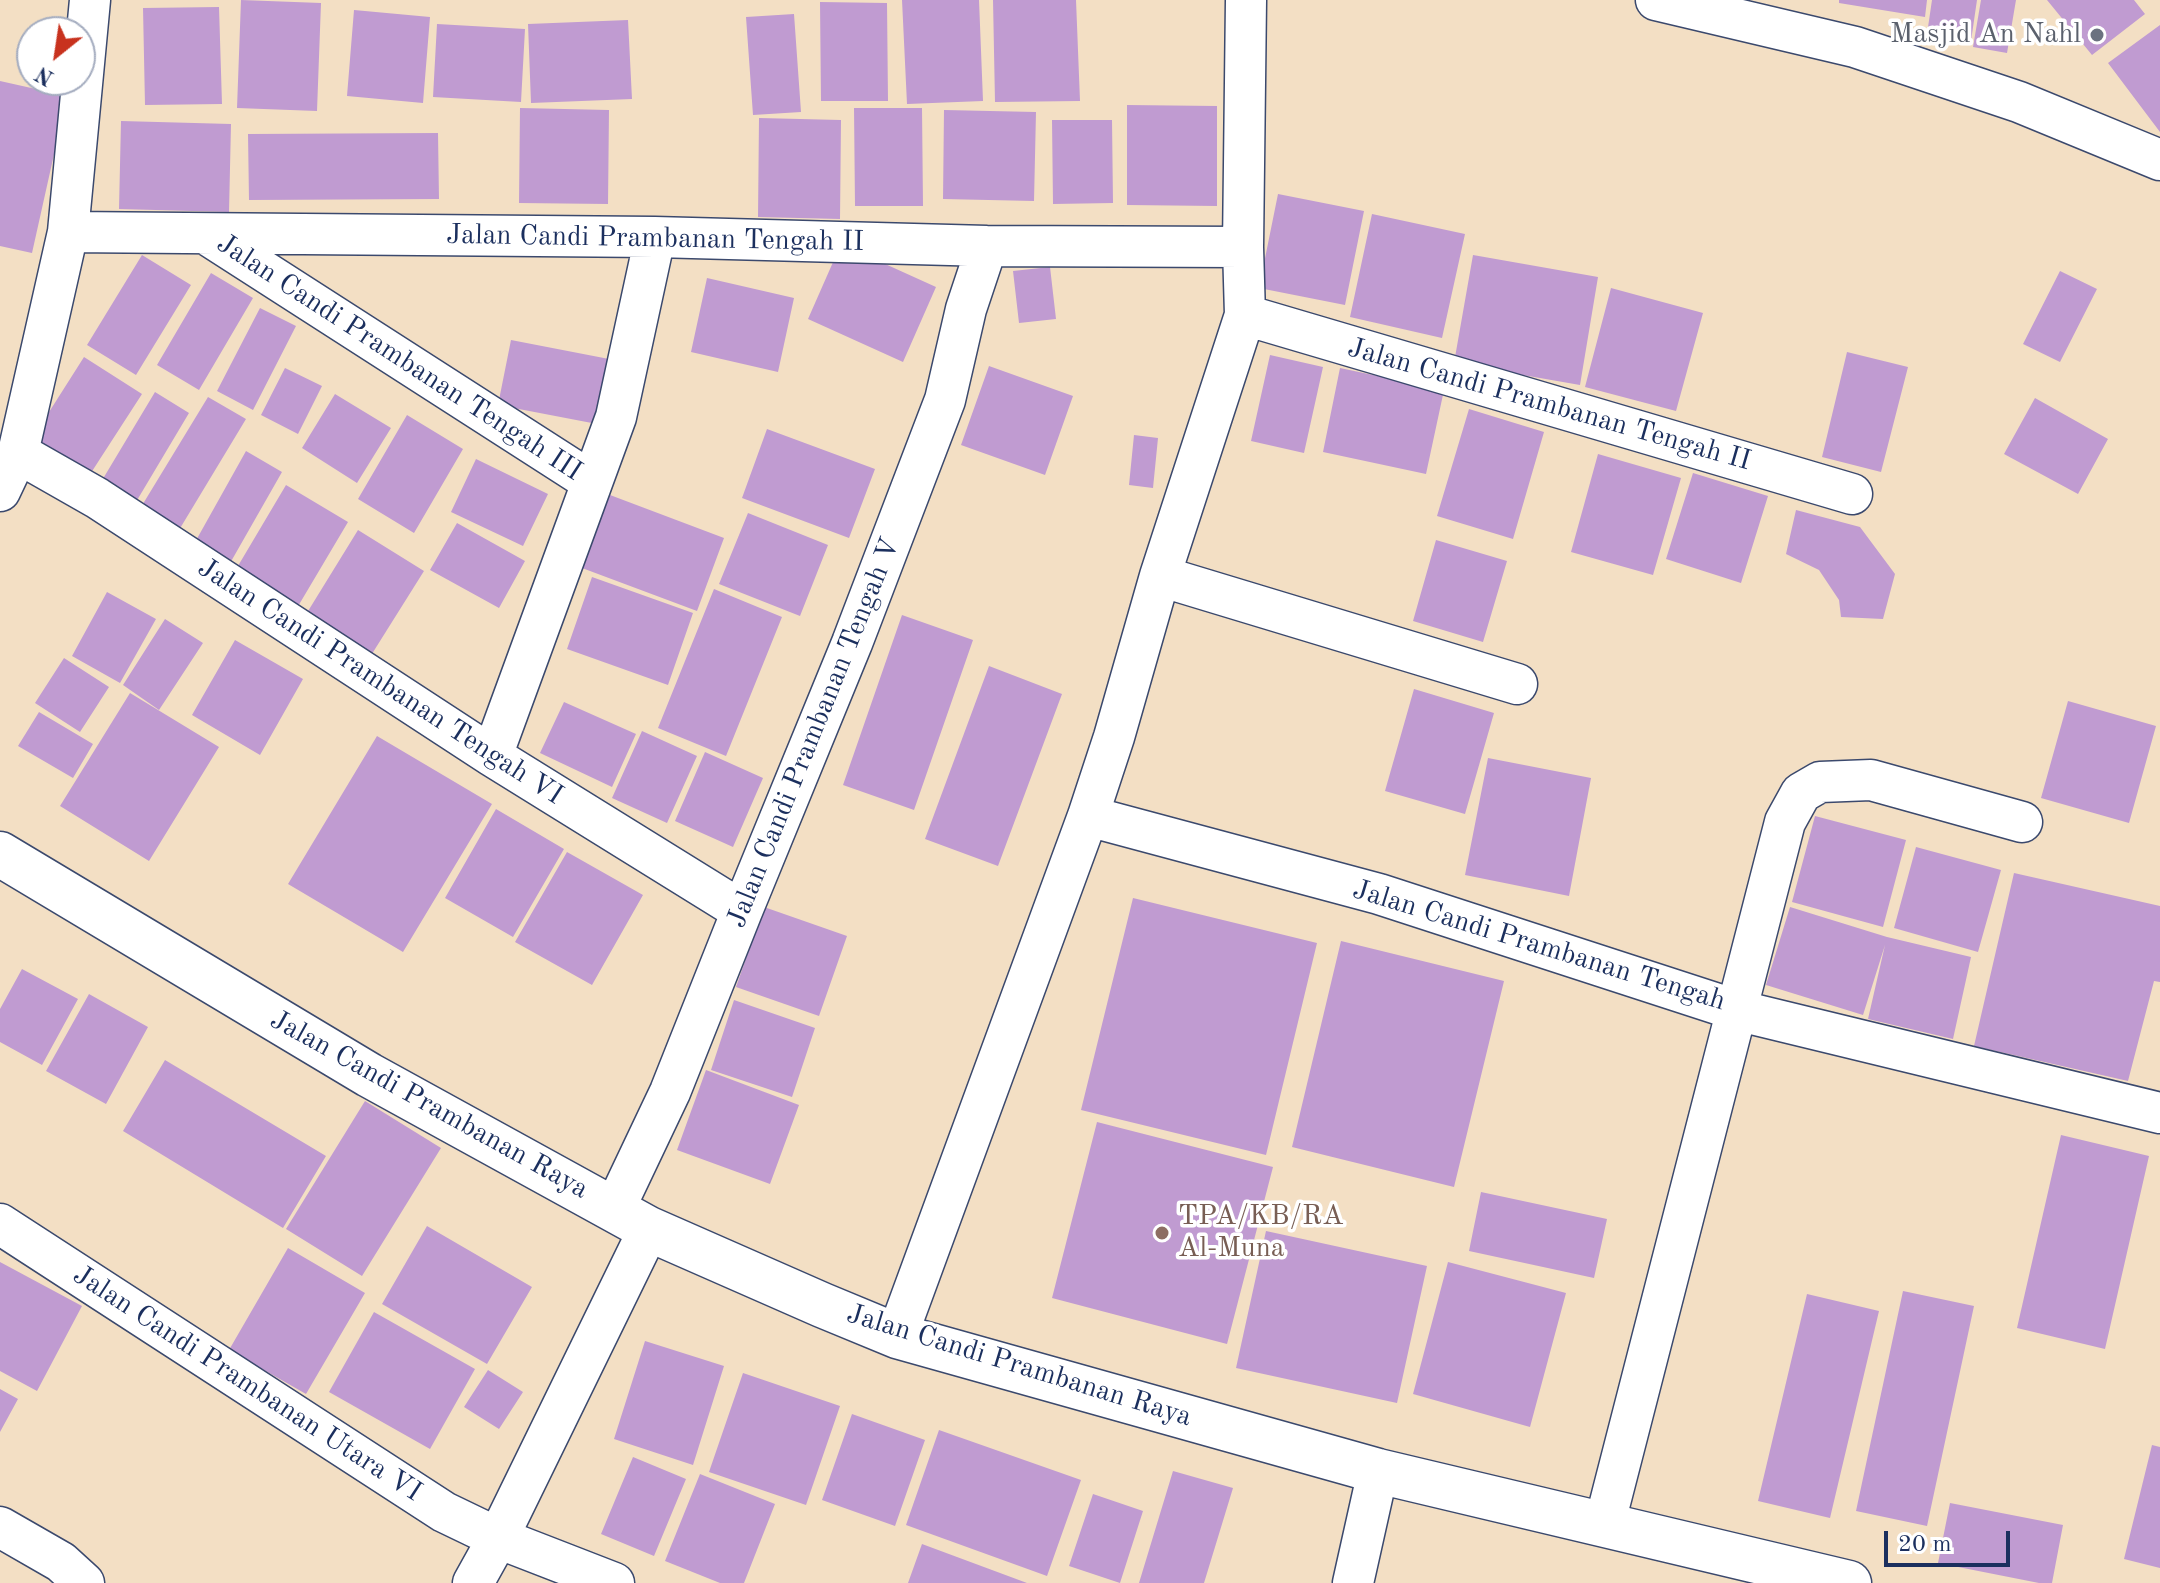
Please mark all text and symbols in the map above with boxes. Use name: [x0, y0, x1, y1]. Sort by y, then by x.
north arrow: [16, 16, 96, 96]
place label: Masjid An Nahl: [1890, 18, 2081, 52]
marker: Masjid An Nahl: [2088, 26, 2106, 44]
text: N: [32, 61, 58, 89]
street label: Jalan Candi Prambanan Tengah II: [446, 219, 864, 259]
street label: Jalan Candi Prambanan Tengah III: [210, 227, 588, 489]
street label: Jalan Candi Prambanan Tengah II: [1344, 331, 1754, 479]
street label: Jalan Candi Prambanan Tengah V: [720, 533, 908, 933]
street label: Jalan Candi Prambanan Tengah VI: [191, 551, 569, 813]
street label: Jalan Candi Prambanan Tengah: [1349, 873, 1729, 1019]
street label: Jalan Candi Prambanan Raya: [264, 1003, 594, 1207]
place label: TPA/KB/RA Al-Muna: [1178, 1200, 1344, 1266]
marker: TPA/KB/RA Al-Muna: [1153, 1224, 1171, 1242]
street label: Jalan Candi Prambanan Utara VI: [66, 1259, 428, 1509]
street label: Jalan Candi Prambanan Raya: [842, 1297, 1196, 1435]
scale bar: [1888, 1515, 2014, 1565]
text: 20 m: [1898, 1533, 1952, 1557]

